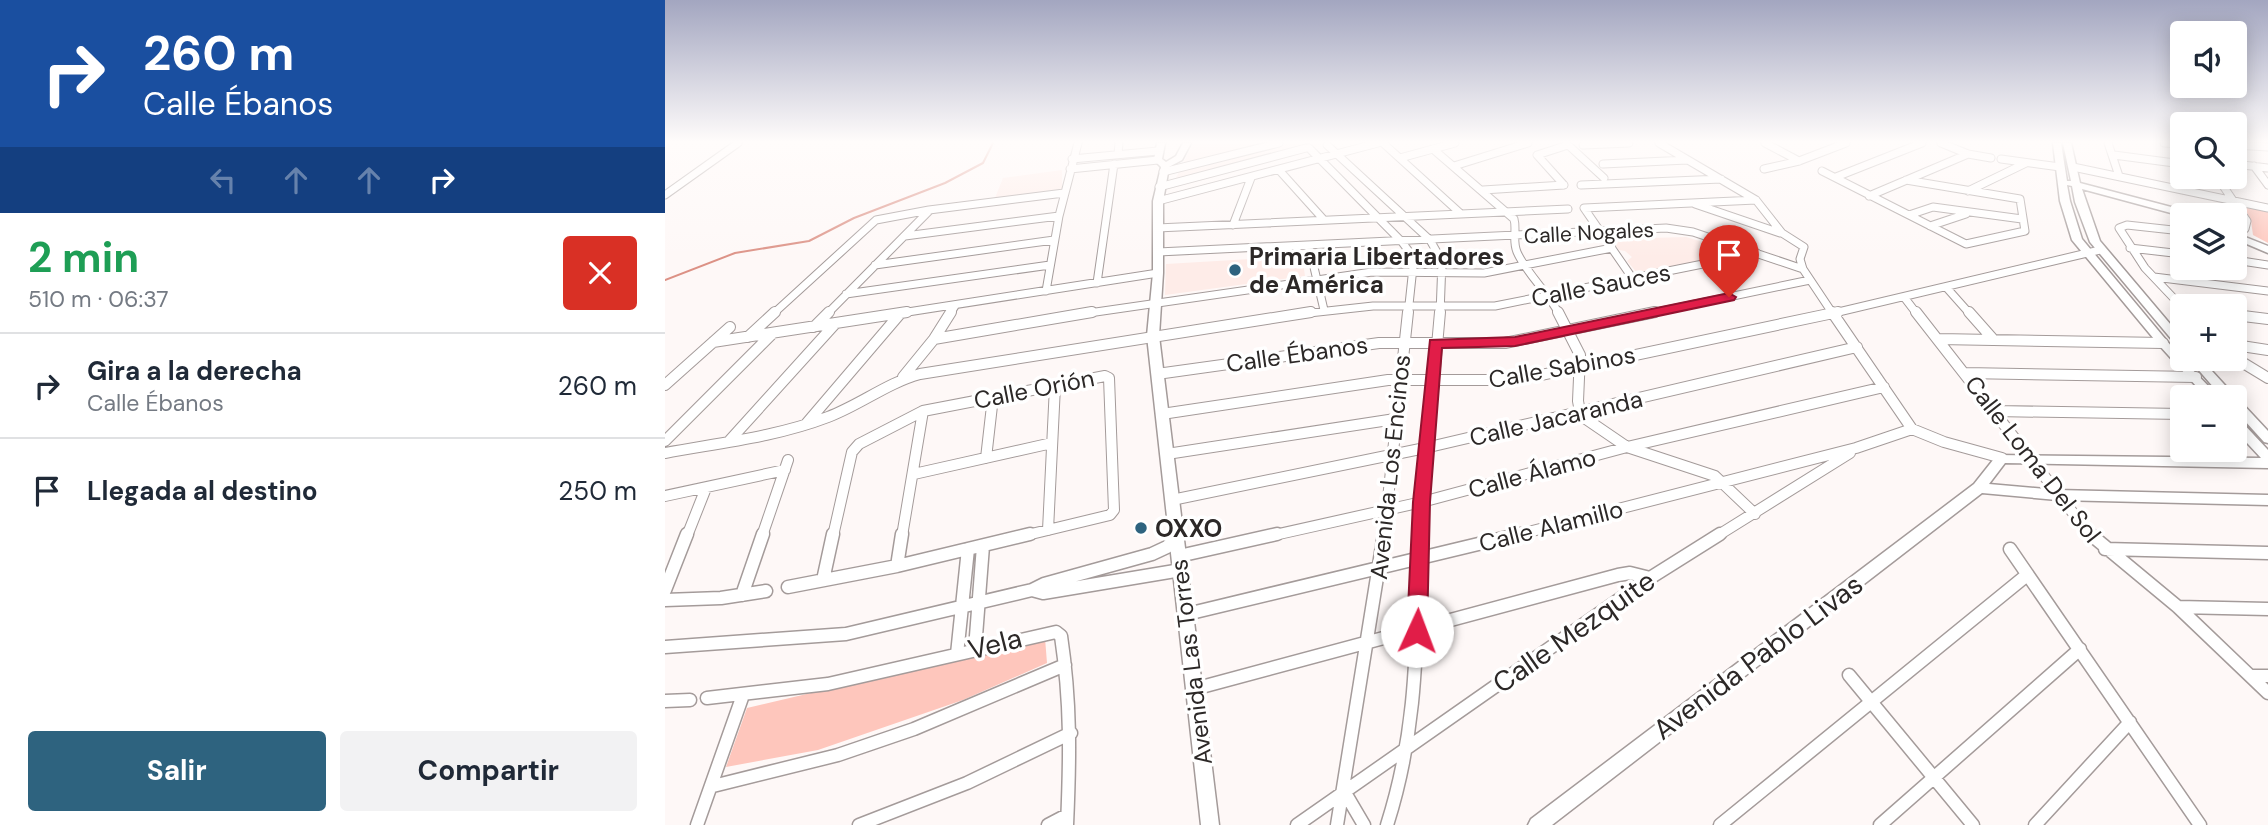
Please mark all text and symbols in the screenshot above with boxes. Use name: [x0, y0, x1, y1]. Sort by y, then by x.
text: 260 m: [143, 21, 294, 85]
map controls: [2170, 21, 2247, 462]
button: sound: [2170, 21, 2247, 98]
icon: right: [28, 28, 119, 119]
text: Calle Ébanos: [143, 83, 333, 125]
button: search: [2170, 112, 2247, 189]
icon: left: [204, 161, 242, 199]
icon: ahead: [277, 161, 315, 199]
icon: ahead: [350, 161, 388, 199]
icon: right: [423, 161, 461, 199]
button: layers: [2170, 203, 2247, 280]
street label: Calle Nogales: [1523, 216, 1655, 250]
pin: [1699, 225, 1759, 297]
text: 2 min: [28, 230, 139, 285]
button: close: [563, 236, 637, 310]
icon: arrive: [1710, 236, 1748, 274]
place label: Primaria Libertadores de América: [1249, 241, 1504, 300]
street label: Calle Sauces: [1529, 256, 1673, 314]
marker: Primaria Libertadores de América: [1227, 262, 1243, 278]
text: 510 m · 06:37: [28, 284, 169, 314]
button: +: [2170, 294, 2247, 371]
street label: Calle Ébanos: [1224, 329, 1370, 379]
street label: Calle Sabinos: [1486, 339, 1638, 395]
street label: Avenida Los Encinos: [1363, 353, 1417, 581]
text: Gira a la derecha: [87, 354, 302, 388]
street label: Calle Orión: [971, 362, 1097, 416]
icon: right: [28, 367, 66, 405]
text: 260 m: [558, 369, 637, 403]
street label: Calle Loma Del Sol: [1958, 369, 2108, 549]
street label: Calle Jacaranda: [1466, 383, 1646, 453]
button: −: [2170, 385, 2247, 462]
text: Calle Ébanos: [87, 388, 224, 418]
street label: Calle Álamo: [1465, 441, 1599, 505]
icon: arrive: [28, 472, 66, 510]
text: Llegada al destino: [87, 474, 318, 508]
text: 250 m: [558, 474, 637, 508]
street label: Calle Alamillo: [1476, 493, 1626, 559]
place label: OXXO: [1155, 513, 1222, 544]
marker: OXXO: [1133, 520, 1149, 536]
street label: Avenida Las Torres: [1163, 557, 1219, 767]
street label: Calle Mezquite: [1485, 562, 1663, 702]
street label: Avenida Pablo Livas: [1646, 566, 1870, 748]
position arrow: [1380, 594, 1454, 668]
street label: Vela: [964, 619, 1026, 669]
button: Salir: [28, 731, 326, 811]
button: Compartir: [340, 731, 637, 811]

